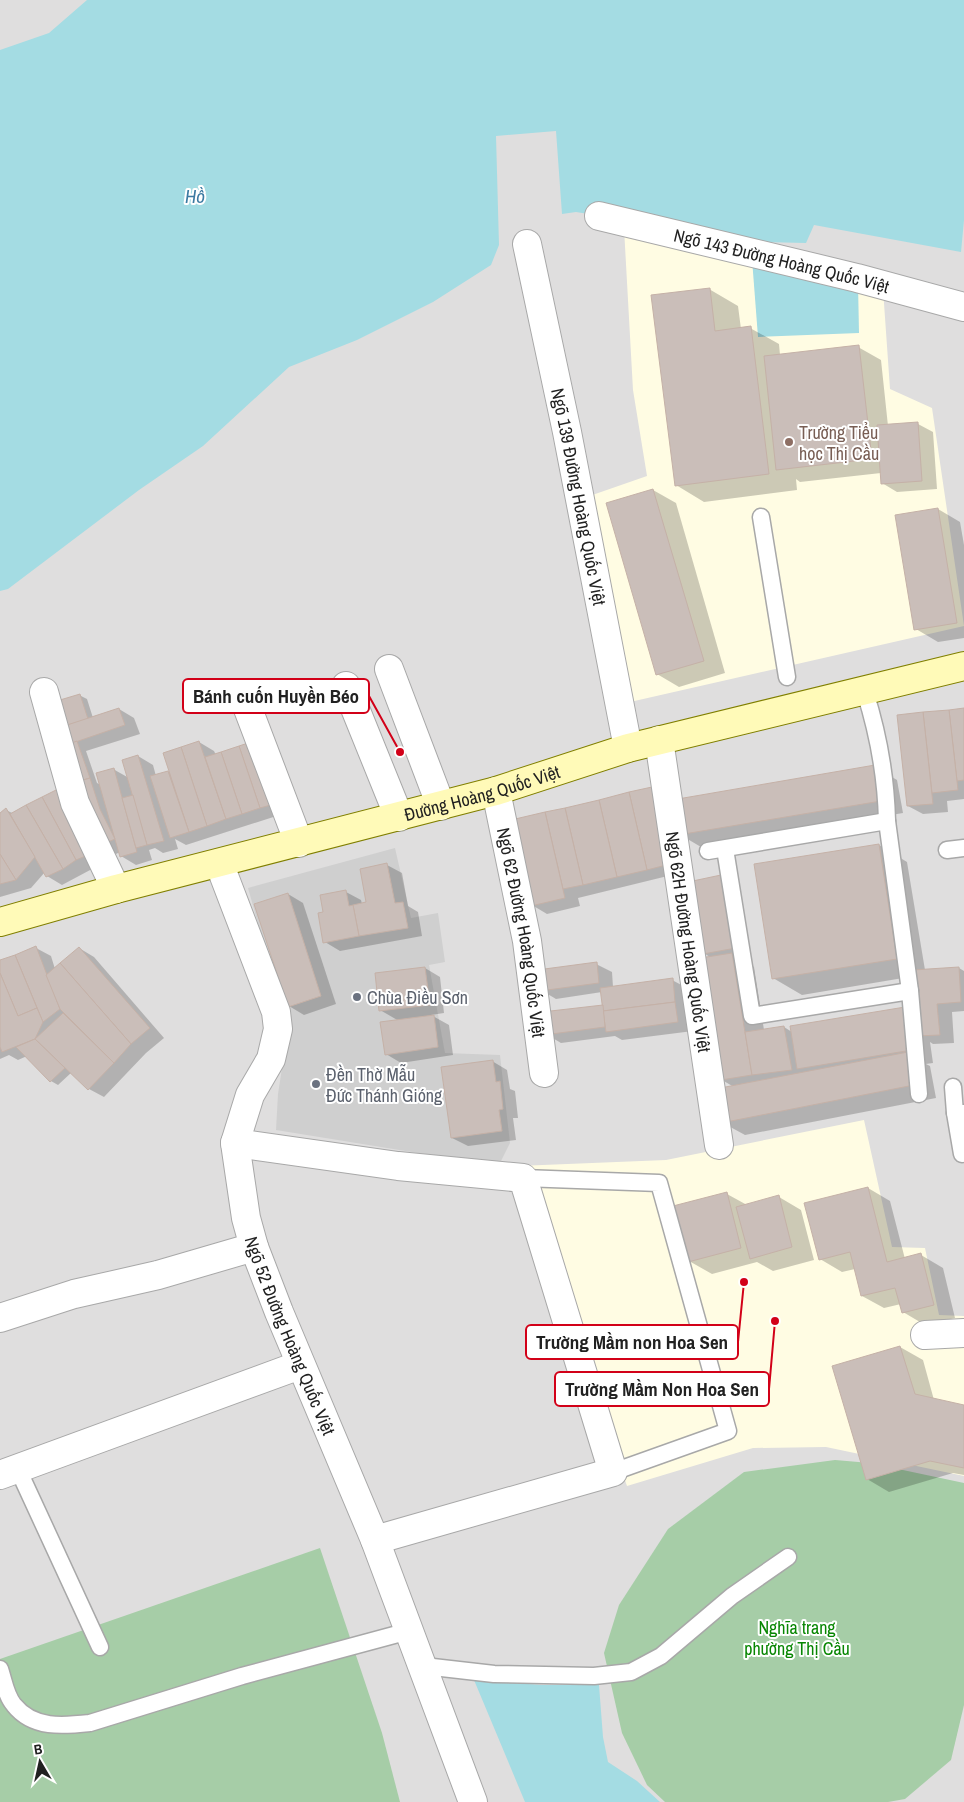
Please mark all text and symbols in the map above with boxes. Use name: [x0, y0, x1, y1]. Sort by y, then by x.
water label: Hồ: [185, 183, 205, 209]
street label: Ngõ 143 Đường Hoàng Quốc Việt: [672, 222, 892, 299]
street label: Ngõ 139 Đường Hoàng Quốc Việt: [545, 386, 613, 607]
place label: Trường Tiểu học Thị Cầu: [799, 420, 879, 466]
marker: Trường Tiểu học Thị Cầu: [783, 436, 795, 448]
callout: Bánh cuốn Huyền Béo: [183, 679, 369, 713]
text: Bánh cuốn Huyền Béo: [193, 683, 359, 709]
street label: Đường Hoàng Quốc Việt: [401, 759, 563, 827]
street label: Ngõ 62 Đường Hoàng Quốc Việt: [491, 825, 552, 1039]
street label: Ngõ 62H Đường Hoàng Quốc Việt: [660, 830, 718, 1054]
place label: Chùa Điều Sơn: [367, 985, 468, 1010]
marker: Chùa Điều Sơn: [351, 991, 363, 1003]
place label: Đền Thờ Mẫu Đức Thánh Gióng: [326, 1062, 443, 1108]
marker: Đền Thờ Mẫu Đức Thánh Gióng: [310, 1078, 322, 1090]
street label: Ngõ 52 Đường Hoàng Quốc Việt: [239, 1234, 342, 1439]
callout: Trường Mầm non Hoa Sen: [526, 1325, 738, 1359]
text: Trường Mầm non Hoa Sen: [536, 1329, 728, 1355]
callout: Trường Mầm Non Hoa Sen: [555, 1372, 769, 1406]
text: Trường Mầm Non Hoa Sen: [565, 1376, 759, 1402]
park label: Nghĩa trang phường Thị Cầu: [744, 1615, 850, 1661]
north arrow: [15, 1737, 65, 1787]
text: B: [32, 1740, 43, 1759]

